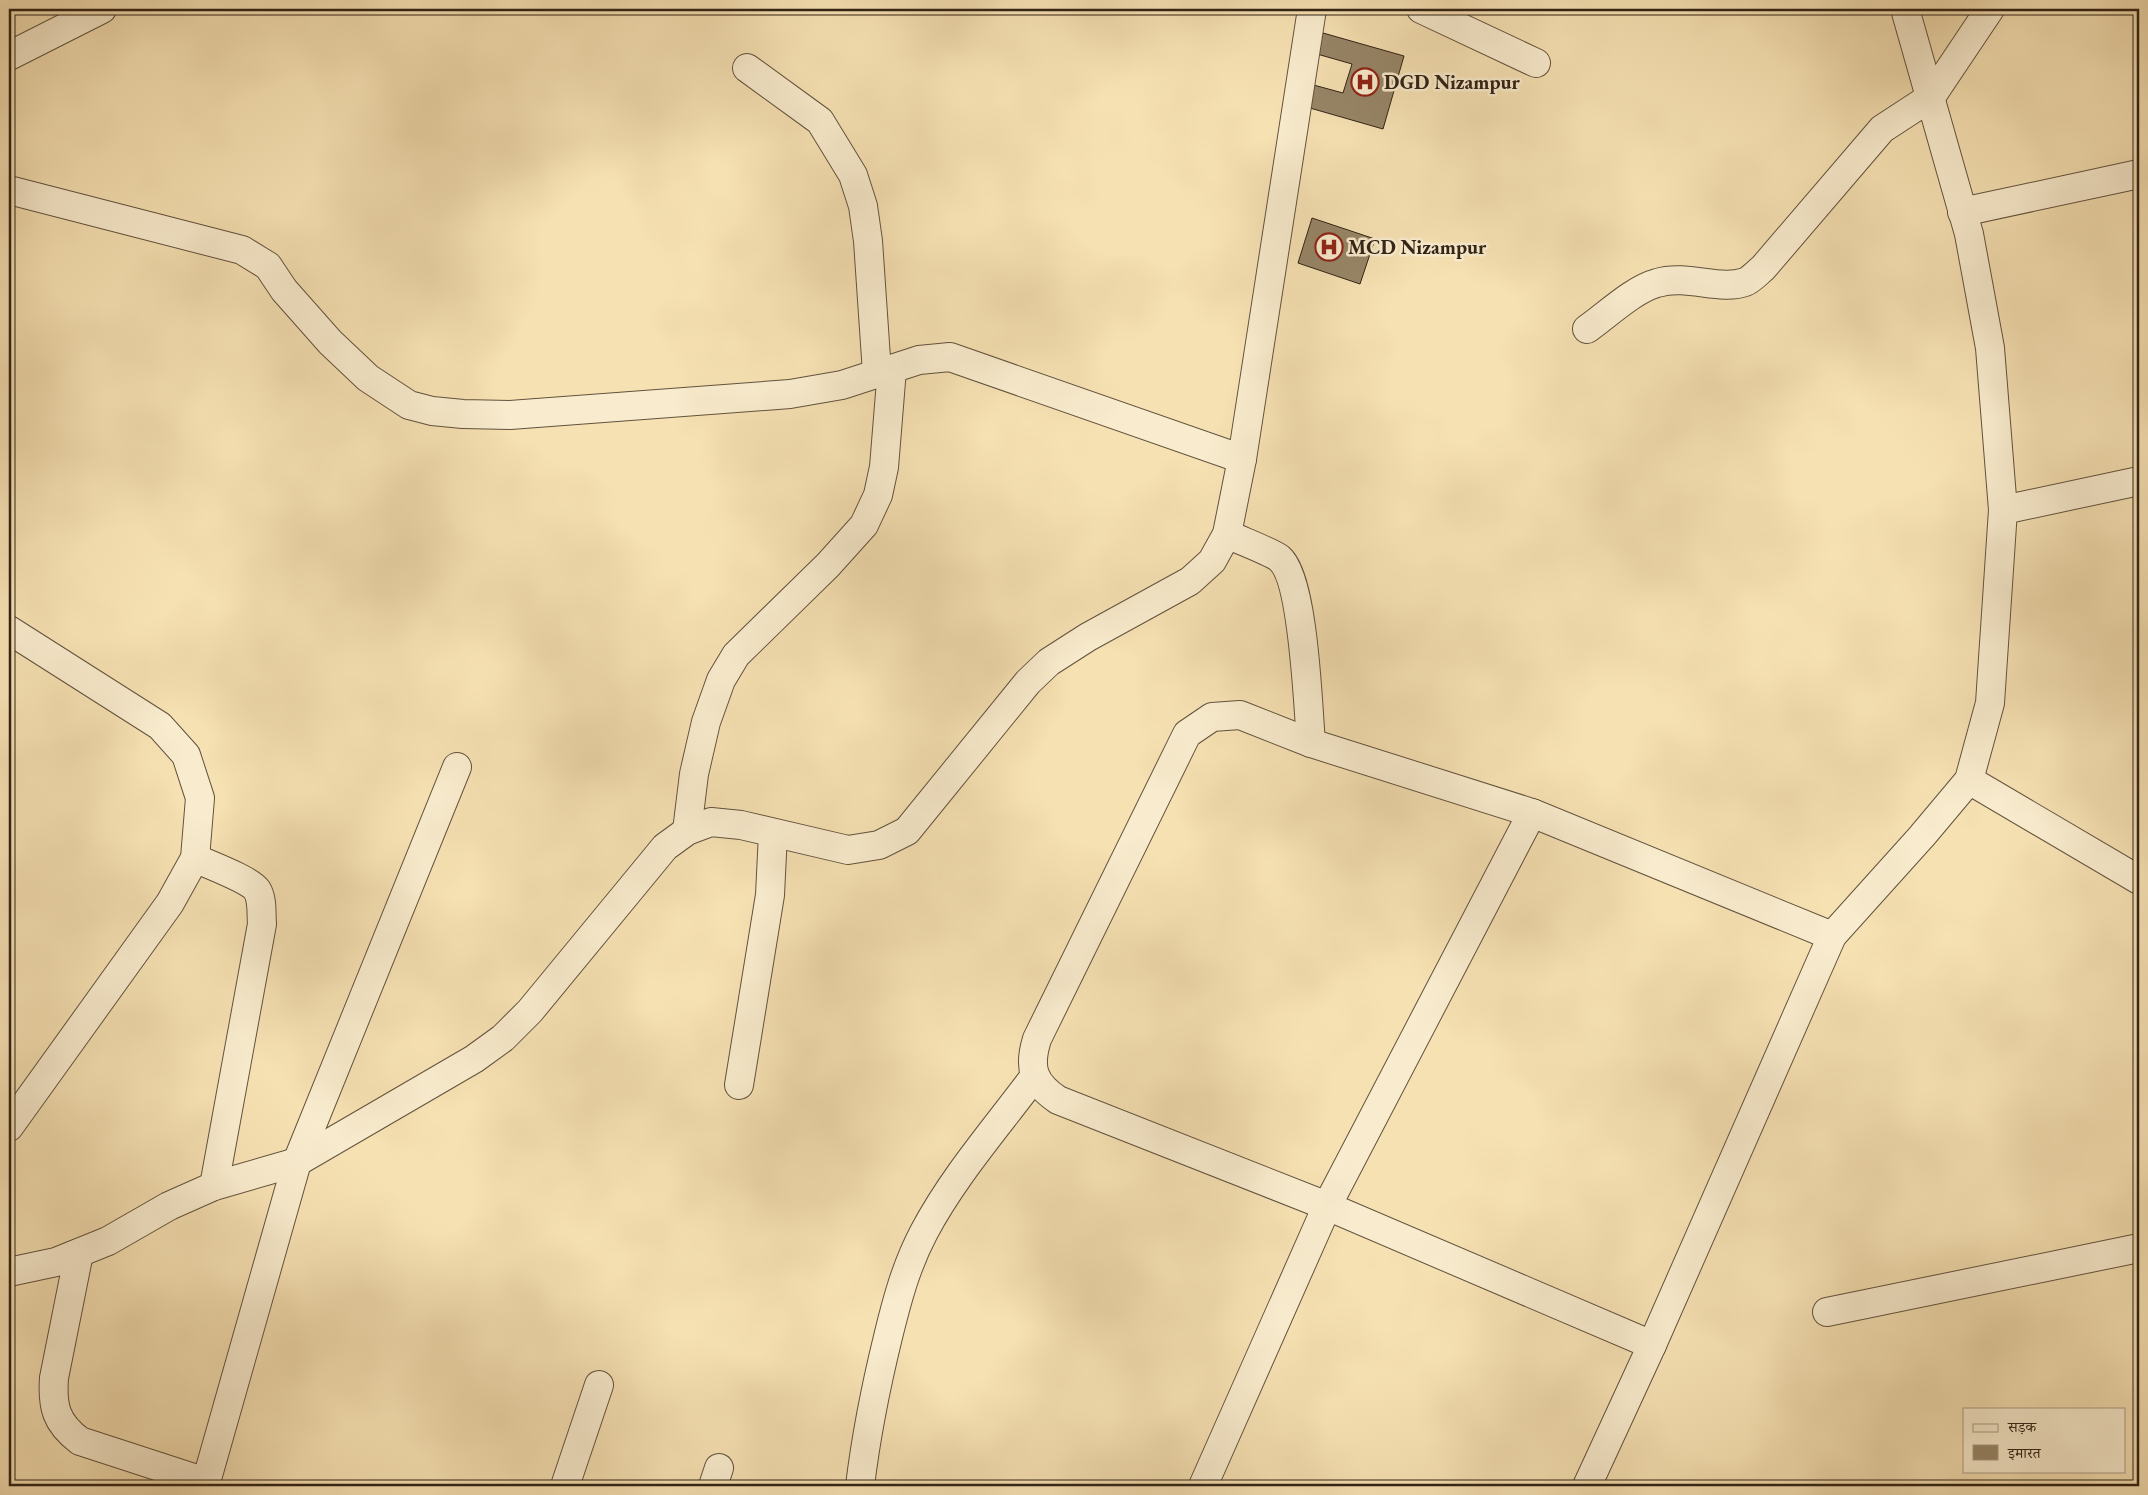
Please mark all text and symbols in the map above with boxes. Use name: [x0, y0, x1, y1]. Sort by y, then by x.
hospital icon: DGD Nizampur: [1350, 67, 1380, 97]
place label: DGD Nizampur: [1384, 69, 1521, 95]
hospital icon: MCD Nizampur: [1314, 232, 1344, 262]
place label: MCD Nizampur: [1348, 234, 1487, 260]
legend: [1963, 1408, 2126, 1472]
text: सड़क: [2007, 1417, 2037, 1436]
text: इमारत: [2007, 1443, 2042, 1462]

